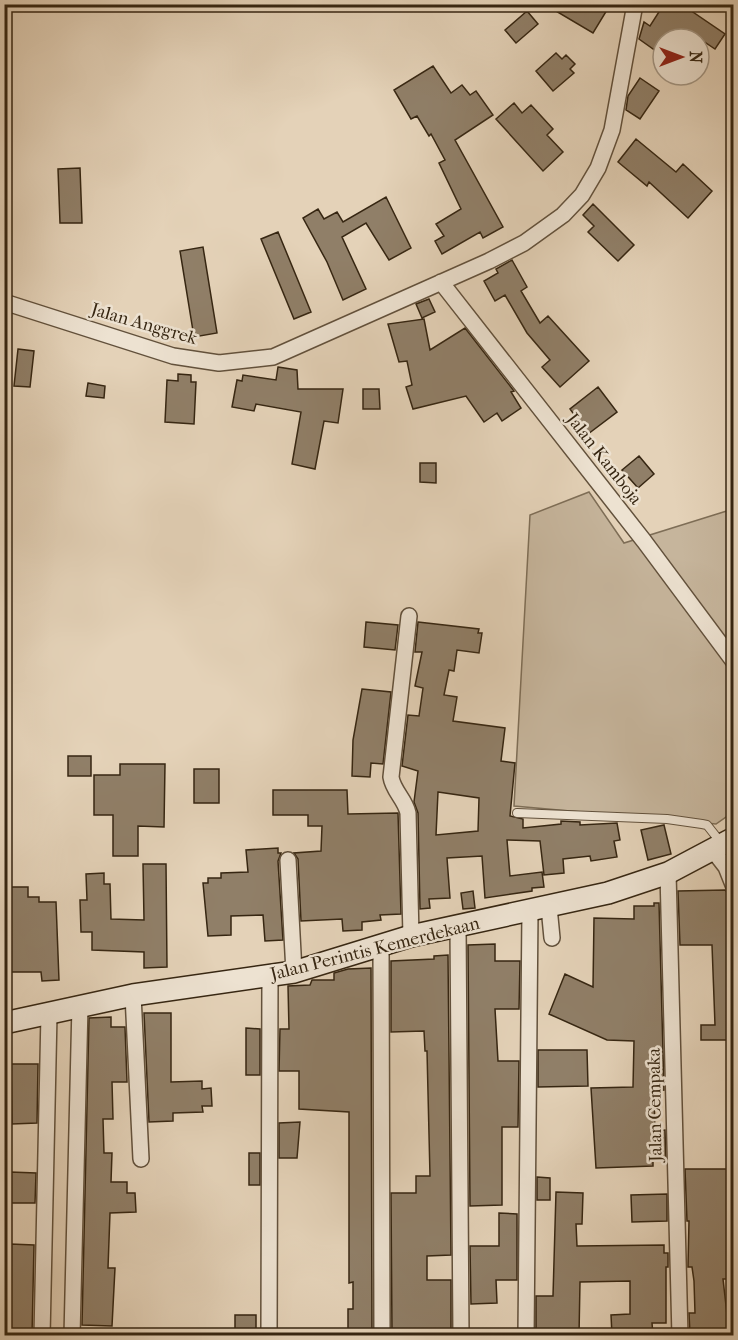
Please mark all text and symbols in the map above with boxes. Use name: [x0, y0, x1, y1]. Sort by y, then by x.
north arrow: [651, 27, 711, 87]
text: N: [686, 51, 705, 64]
street label: Jalan Anggrek: [87, 298, 200, 349]
street label: Jalan Kamboja: [561, 408, 647, 509]
street label: Jalan Perintis Kemerdekaan: [266, 913, 482, 986]
street label: Jalan Cempaka: [643, 1047, 667, 1164]

